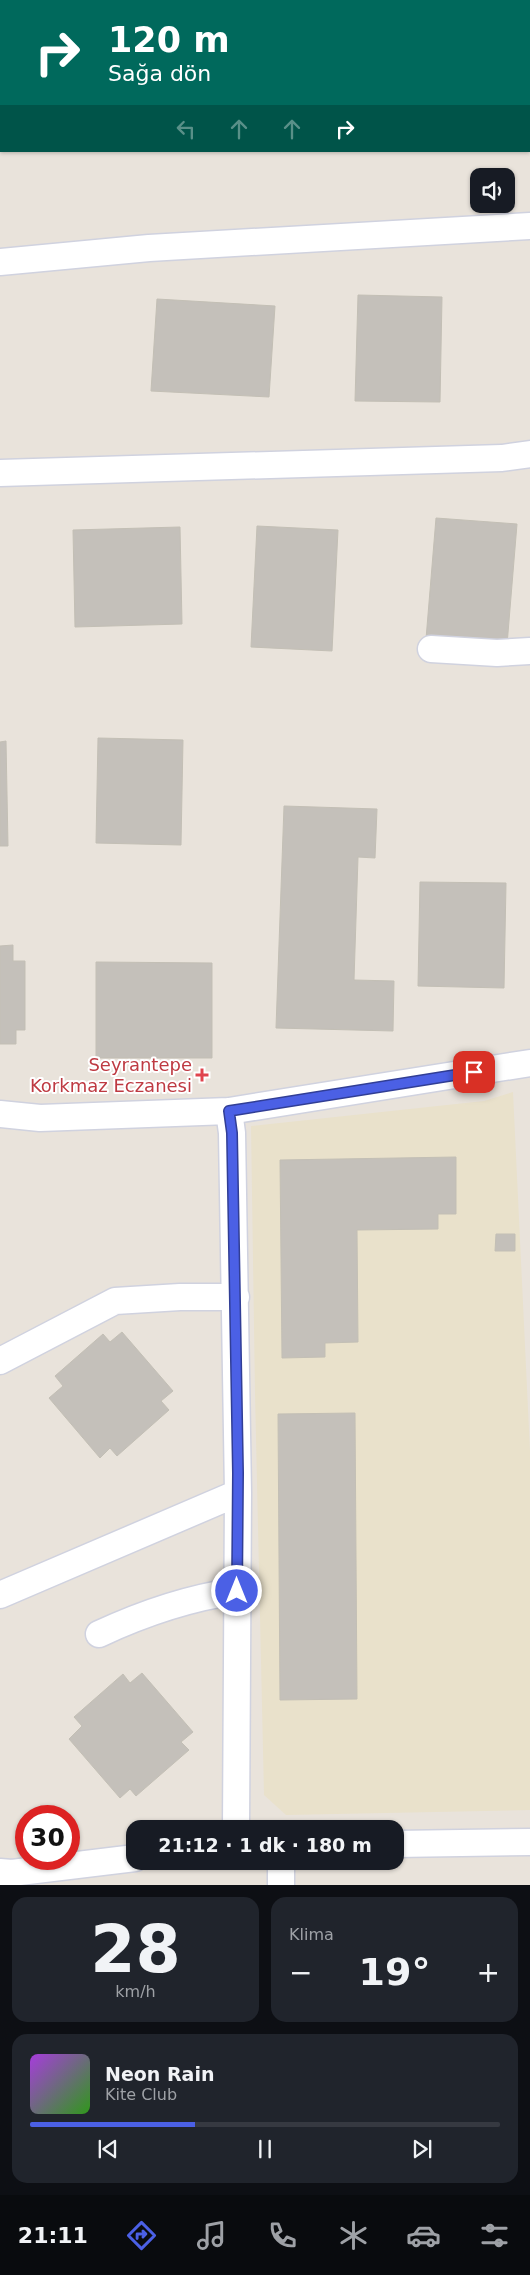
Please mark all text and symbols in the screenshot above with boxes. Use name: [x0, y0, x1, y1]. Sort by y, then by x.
icon: right: [25, 20, 90, 85]
text: 120 m: [108, 20, 230, 60]
text: Sağa dön: [108, 61, 211, 86]
icon: left: [172, 115, 200, 143]
icon: ahead: [225, 115, 253, 143]
icon: ahead: [278, 115, 306, 143]
icon: right: [331, 115, 359, 143]
map controls: [470, 168, 515, 213]
button: sound: [470, 168, 515, 213]
pin: [453, 1051, 495, 1093]
place label: Seyrantepe Korkmaz Eczanesi: [30, 1054, 192, 1096]
icon: arrive: [460, 1058, 488, 1086]
marker: Seyrantepe Korkmaz Eczanesi: [196, 1069, 208, 1081]
position arrow: [210, 1564, 262, 1616]
speed limit sign: 30: [15, 1805, 80, 1870]
text: 21:12 · 1 dk · 180 m: [158, 1834, 372, 1856]
text: 28: [90, 1912, 181, 1987]
text: Klima: [289, 1925, 334, 1944]
text: 19°: [359, 1950, 430, 1994]
text: −: [289, 1956, 312, 1989]
text: +: [477, 1956, 500, 1989]
text: km/h: [115, 1982, 156, 2001]
text: Neon Rain: [105, 2063, 214, 2085]
text: Kite Club: [105, 2085, 177, 2104]
icon: previous: [94, 2135, 122, 2163]
icon: pause: [251, 2135, 279, 2163]
icon: next: [408, 2135, 436, 2163]
icon: directions: [124, 2218, 159, 2253]
icon: music: [194, 2218, 229, 2253]
icon: phone: [265, 2218, 300, 2253]
icon: climate: [336, 2218, 371, 2253]
icon: car: [406, 2218, 441, 2253]
icon: filters: [477, 2218, 512, 2253]
text: 21:11: [18, 2223, 88, 2248]

